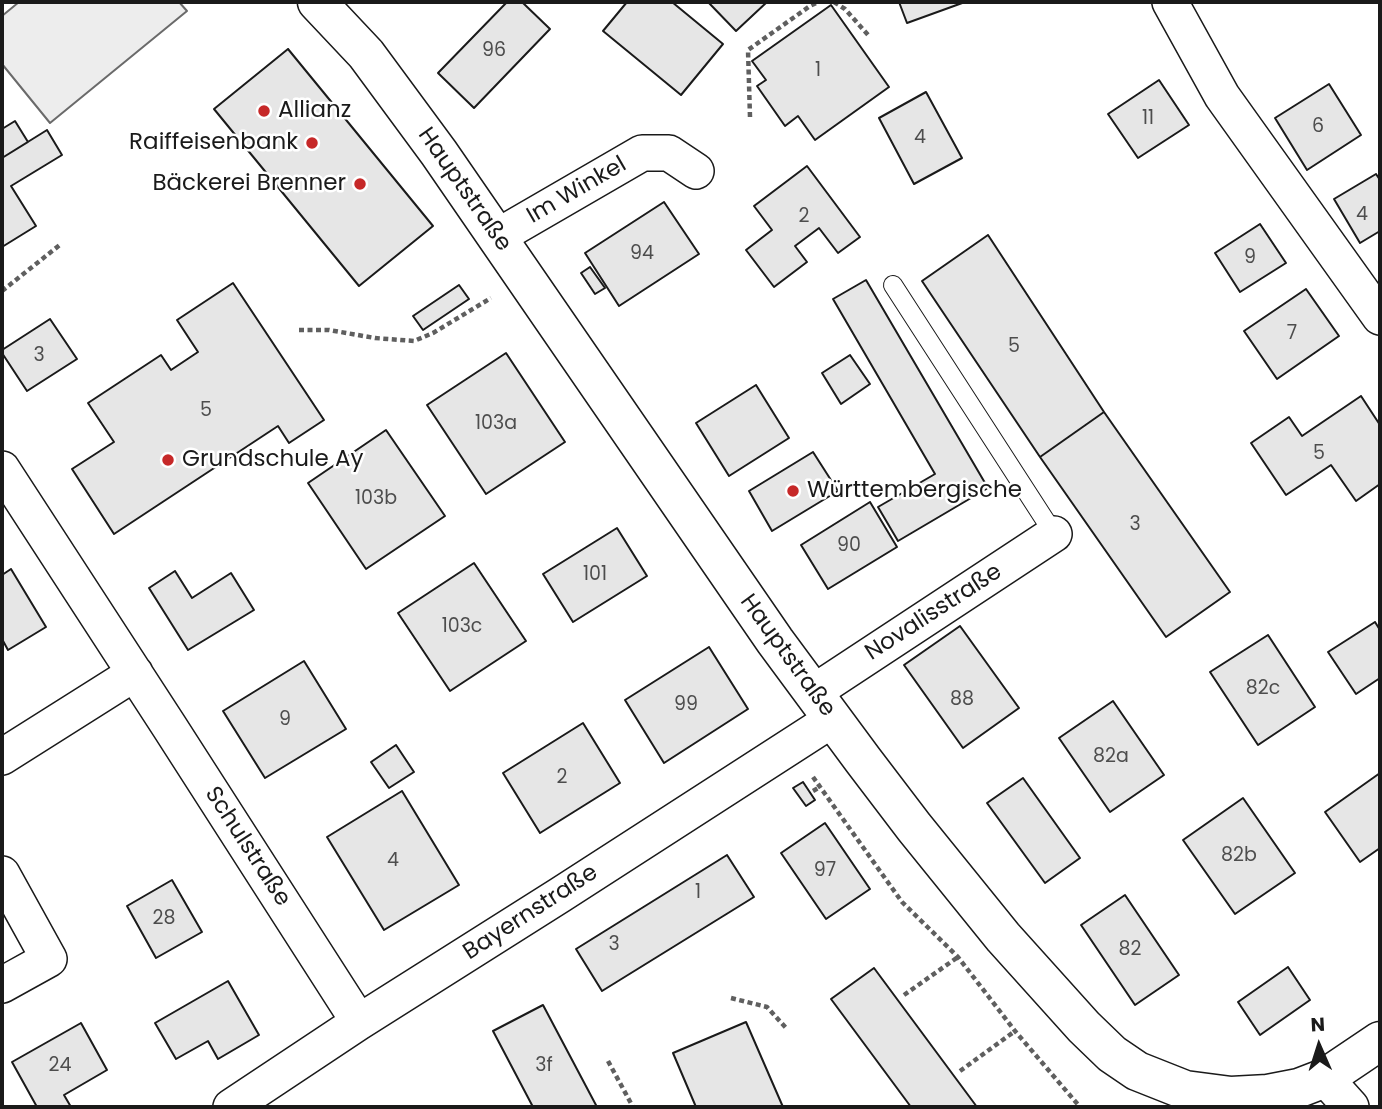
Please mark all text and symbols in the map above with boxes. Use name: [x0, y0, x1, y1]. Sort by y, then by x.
house number: 96: [482, 40, 506, 62]
house number: 1: [815, 60, 821, 82]
place label: Allianz: [278, 97, 351, 125]
marker: Allianz: [256, 103, 272, 119]
house number: 11: [1142, 108, 1154, 130]
house number: 6: [1312, 116, 1324, 138]
street label: Hauptstraße: [411, 123, 517, 257]
house number: 4: [914, 127, 926, 149]
place label: Raiffeisenbank: [129, 129, 298, 157]
marker: Raiffeisenbank: [304, 135, 320, 151]
street label: Im Winkel: [522, 152, 632, 230]
place label: Bäckerei Brenner: [152, 170, 346, 198]
marker: Bäckerei Brenner: [352, 176, 368, 192]
house number: 4: [1356, 204, 1368, 226]
house number: 2: [799, 206, 809, 228]
house number: 94: [630, 243, 654, 265]
house number: 9: [1244, 247, 1256, 269]
house number: 7: [1287, 323, 1297, 345]
house number: 5: [1008, 336, 1020, 358]
house number: 3: [33, 345, 45, 367]
house number: 5: [200, 400, 212, 422]
house number: 103a: [475, 413, 517, 435]
house number: 5: [1313, 443, 1325, 465]
place label: Grundschule Ay: [182, 446, 363, 474]
marker: Grundschule Ay: [160, 452, 176, 468]
place label: Württembergische: [807, 477, 1022, 505]
marker: Württembergische: [785, 483, 801, 499]
house number: 103b: [355, 488, 397, 510]
house number: 3: [1129, 514, 1141, 536]
house number: 90: [837, 535, 861, 557]
street label: Novalisstraße: [861, 559, 1007, 667]
house number: 101: [583, 564, 607, 586]
street label: Hauptstraße: [733, 589, 841, 723]
house number: 103c: [442, 616, 482, 638]
house number: 82c: [1246, 678, 1280, 700]
house number: 88: [950, 689, 974, 711]
house number: 99: [674, 694, 698, 716]
house number: 9: [279, 709, 291, 731]
house number: 82a: [1093, 746, 1129, 768]
house number: 2: [557, 767, 567, 789]
street label: Schulstraße: [198, 782, 296, 912]
house number: 82b: [1221, 845, 1257, 867]
house number: 4: [387, 850, 399, 872]
street label: Bayernstraße: [459, 859, 603, 967]
house number: 97: [814, 860, 836, 882]
house number: 1: [695, 882, 701, 904]
house number: 28: [153, 908, 175, 930]
house number: 3: [608, 934, 620, 956]
house number: 82: [1119, 939, 1141, 961]
north arrow: [1284, 1011, 1354, 1081]
text: N: [1310, 1011, 1326, 1038]
house number: 24: [49, 1055, 71, 1077]
house number: 3f: [535, 1055, 553, 1077]

